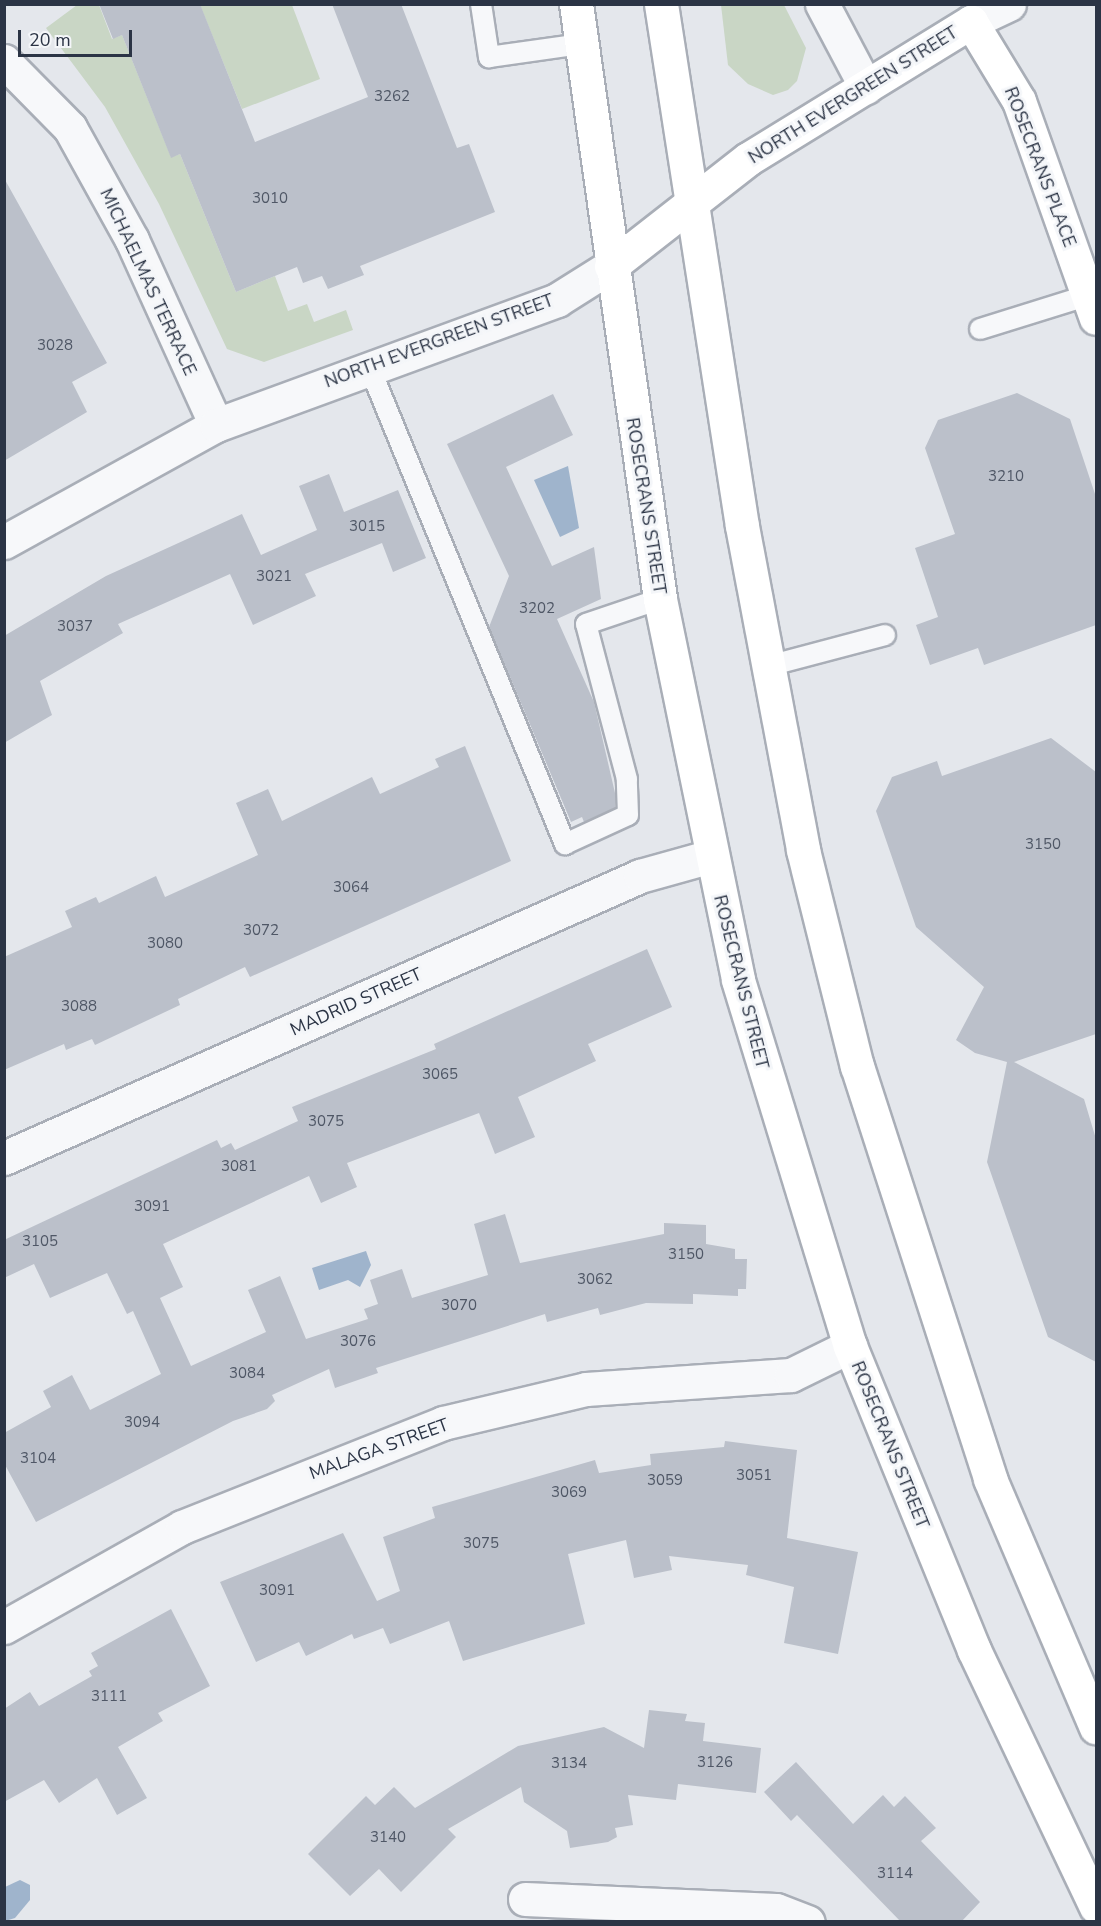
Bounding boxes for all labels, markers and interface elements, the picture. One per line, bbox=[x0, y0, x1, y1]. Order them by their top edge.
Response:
scale bar bbox=[21, 18, 135, 56]
street label: NORTH EVERGREEN STREET bbox=[744, 22, 962, 168]
text: 20 m bbox=[29, 28, 71, 52]
street label: ROSECRANS PLACE bbox=[1000, 84, 1080, 250]
house number: 3262 bbox=[374, 88, 410, 106]
street label: MICHAELMAS TERRACE bbox=[95, 185, 201, 379]
house number: 3010 bbox=[252, 190, 288, 208]
street label: NORTH EVERGREEN STREET bbox=[321, 289, 557, 393]
house number: 3028 bbox=[37, 337, 73, 355]
street label: ROSECRANS STREET bbox=[621, 416, 671, 596]
house number: 3210 bbox=[988, 468, 1024, 486]
house number: 3015 bbox=[349, 518, 385, 536]
house number: 3021 bbox=[256, 568, 292, 586]
house number: 3202 bbox=[519, 600, 555, 618]
house number: 3037 bbox=[57, 618, 93, 636]
house number: 3150 bbox=[1025, 836, 1061, 854]
house number: 3064 bbox=[333, 879, 369, 897]
street label: ROSECRANS STREET bbox=[709, 893, 773, 1071]
house number: 3072 bbox=[243, 922, 279, 940]
house number: 3080 bbox=[147, 935, 183, 953]
street label: MADRID STREET bbox=[287, 963, 425, 1041]
house number: 3088 bbox=[61, 998, 97, 1016]
house number: 3065 bbox=[422, 1066, 458, 1084]
house number: 3075 bbox=[308, 1113, 344, 1131]
house number: 3081 bbox=[221, 1158, 257, 1176]
house number: 3091 bbox=[134, 1198, 170, 1216]
house number: 3105 bbox=[22, 1233, 58, 1251]
house number: 3150 bbox=[668, 1246, 704, 1264]
house number: 3062 bbox=[577, 1271, 613, 1289]
house number: 3070 bbox=[441, 1297, 477, 1315]
house number: 3076 bbox=[340, 1333, 376, 1351]
street label: ROSECRANS STREET bbox=[847, 1358, 933, 1532]
house number: 3084 bbox=[229, 1365, 265, 1383]
house number: 3094 bbox=[124, 1414, 160, 1432]
street label: MALAGA STREET bbox=[306, 1414, 452, 1484]
house number: 3104 bbox=[20, 1450, 56, 1468]
house number: 3051 bbox=[736, 1467, 772, 1485]
house number: 3059 bbox=[647, 1472, 683, 1490]
house number: 3069 bbox=[551, 1484, 587, 1502]
house number: 3075 bbox=[463, 1535, 499, 1553]
house number: 3091 bbox=[259, 1582, 295, 1600]
house number: 3111 bbox=[91, 1688, 127, 1706]
house number: 3126 bbox=[697, 1754, 733, 1772]
house number: 3134 bbox=[551, 1755, 587, 1773]
house number: 3140 bbox=[370, 1829, 406, 1847]
house number: 3114 bbox=[877, 1865, 913, 1883]

